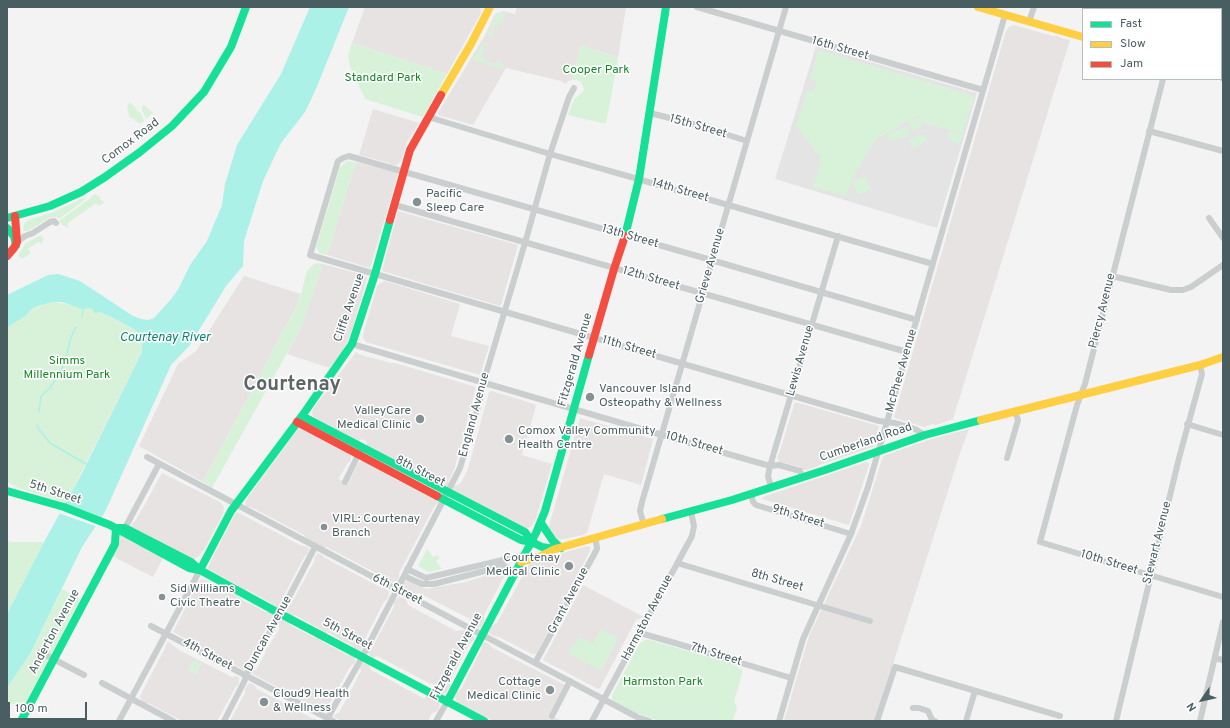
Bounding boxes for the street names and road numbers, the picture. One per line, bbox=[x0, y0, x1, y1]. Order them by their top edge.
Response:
street label: 16th Street bbox=[810, 34, 870, 64]
street label: 15th Street bbox=[668, 112, 728, 142]
street label: Comox Road bbox=[99, 116, 163, 168]
street label: 14th Street bbox=[650, 176, 710, 206]
street label: 13th Street bbox=[600, 222, 660, 252]
street label: Grieve Avenue bbox=[693, 227, 729, 305]
street label: 12th Street bbox=[621, 264, 681, 294]
street label: Cliffe Avenue bbox=[332, 272, 368, 344]
street label: Piercy Avenue bbox=[1087, 272, 1119, 350]
street label: Fitzgerald Avenue bbox=[556, 311, 596, 409]
street label: Lewis Avenue bbox=[784, 324, 818, 398]
street label: McPhee Avenue bbox=[883, 328, 921, 414]
street label: 11th Street bbox=[600, 333, 658, 363]
street label: England Avenue bbox=[457, 371, 493, 459]
street label: Cumberland Road bbox=[818, 420, 914, 466]
street label: 10th Street bbox=[664, 429, 724, 459]
street label: 8th Street bbox=[393, 453, 447, 491]
street label: 5th Street bbox=[27, 478, 83, 508]
street label: Stewart Avenue bbox=[1141, 500, 1175, 586]
street label: 9th Street bbox=[770, 502, 826, 532]
street label: 10th Street bbox=[1079, 547, 1139, 579]
street label: Grant Avenue bbox=[545, 565, 593, 637]
street label: 8th Street bbox=[749, 567, 805, 595]
street label: 6th Street bbox=[370, 571, 424, 609]
street label: Harmston Avenue bbox=[619, 572, 677, 664]
street label: Anderton Avenue bbox=[27, 587, 83, 677]
street label: Duncan Avenue bbox=[242, 594, 296, 674]
street label: Fitzgerald Avenue bbox=[428, 611, 486, 703]
street label: 5th Street bbox=[320, 616, 374, 654]
street label: 4th Street bbox=[180, 636, 234, 674]
street label: 7th Street bbox=[689, 640, 743, 670]

